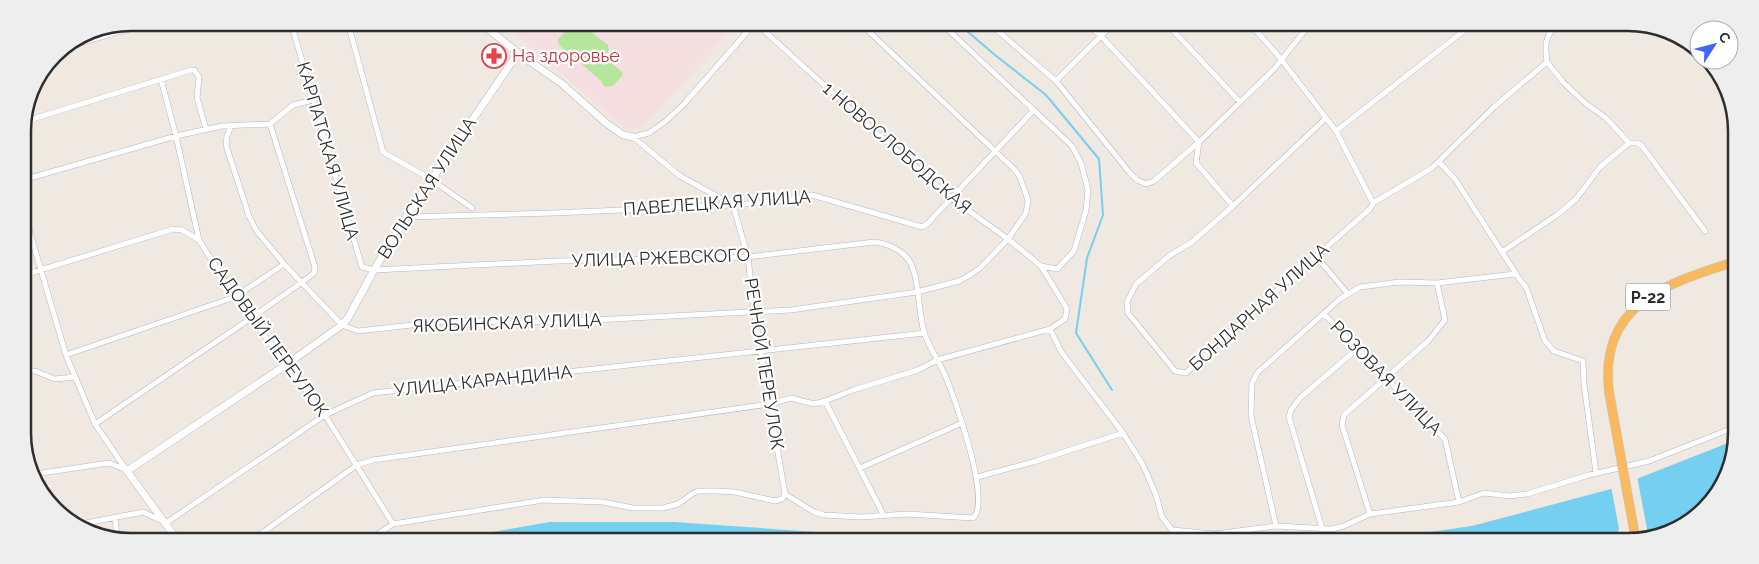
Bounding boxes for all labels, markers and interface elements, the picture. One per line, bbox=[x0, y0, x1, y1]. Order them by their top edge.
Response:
north arrow bbox=[1689, 20, 1739, 70]
text: С bbox=[1715, 29, 1734, 46]
pharmacy icon: На здоровье bbox=[481, 43, 507, 69]
place label: На здоровье bbox=[512, 45, 620, 66]
street label: КАРПАТСКАЯ УЛИЦА bbox=[293, 59, 364, 242]
street label: 1 НОВОСЛОБОДСКАЯ bbox=[819, 77, 976, 218]
street label: ВОЛЬСКАЯ УЛИЦА bbox=[373, 113, 480, 263]
street label: ПАВЕЛЕЦКАЯ УЛИЦА bbox=[622, 185, 812, 220]
street label: БОНДАРНАЯ УЛИЦА bbox=[1185, 239, 1333, 375]
street label: УЛИЦА РЖЕВСКОГО bbox=[572, 244, 750, 271]
street label: САДОВЫЙ ПЕРЕУЛОК bbox=[203, 253, 333, 421]
street label: РЕЧНОЙ ПЕРЕУЛОК bbox=[741, 276, 788, 451]
road number: Р-22 bbox=[1626, 284, 1670, 310]
street label: ЯКОБИНСКАЯ УЛИЦА bbox=[412, 309, 602, 336]
street label: РОЗОВАЯ УЛИЦА bbox=[1326, 316, 1446, 439]
street label: УЛИЦА КАРАНДИНА bbox=[393, 361, 573, 400]

